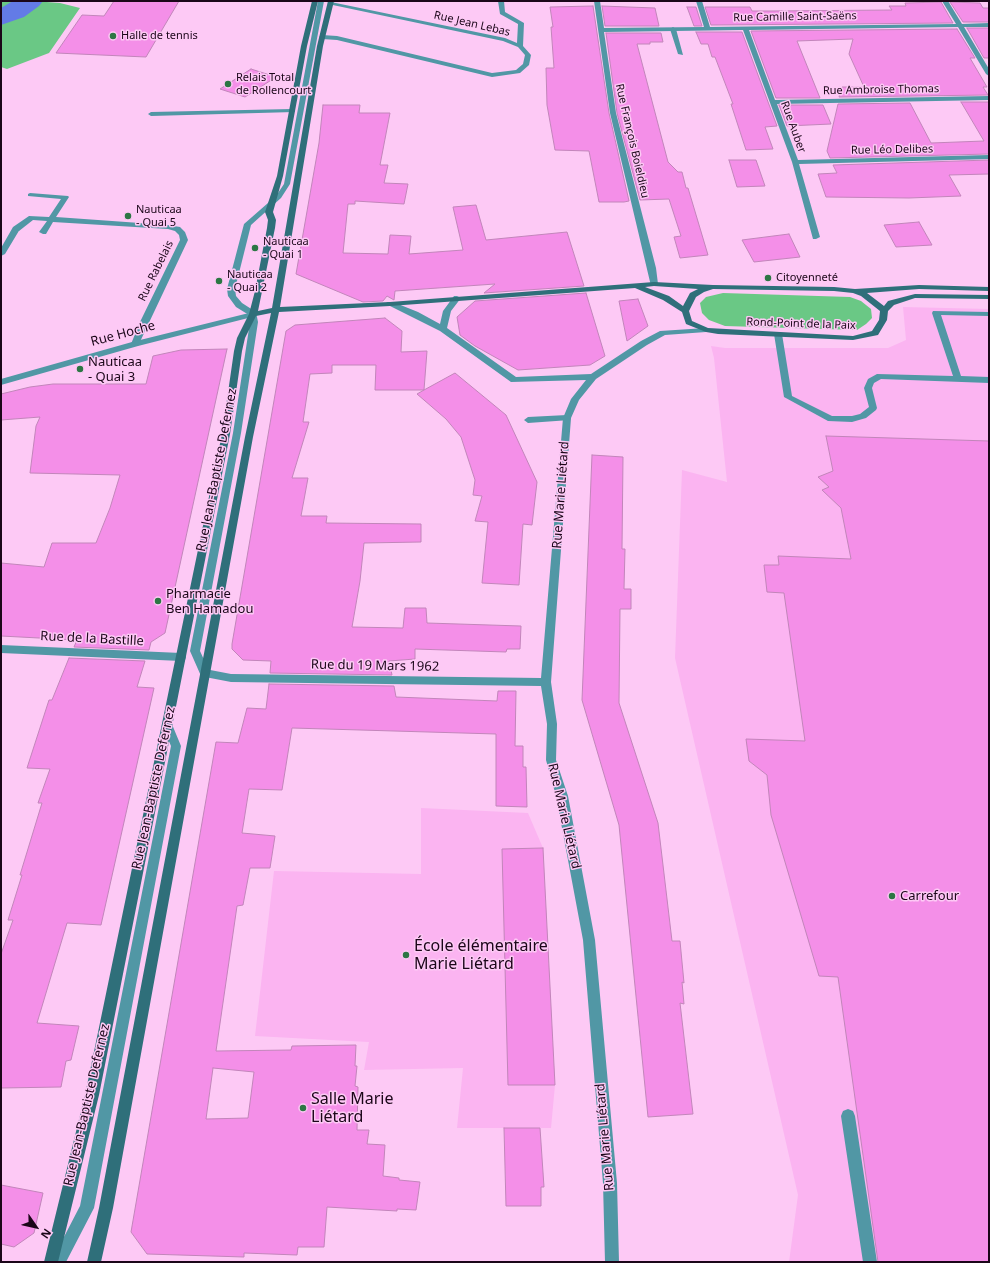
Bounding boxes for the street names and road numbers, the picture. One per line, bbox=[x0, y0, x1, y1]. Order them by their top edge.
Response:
street label: Rue Jean Lebas bbox=[433, 9, 511, 39]
street label: Rue Camille Saint-Saëns bbox=[733, 9, 857, 25]
street label: Rue Ambroise Thomas bbox=[823, 82, 939, 98]
street label: Rue François Boieldieu bbox=[612, 83, 652, 199]
street label: Rue Auber bbox=[778, 99, 808, 155]
street label: Rue Léo Delibes bbox=[851, 143, 933, 157]
street label: Rue Rabelais bbox=[136, 239, 176, 303]
street label: Rond-Point de la Paix bbox=[746, 315, 856, 333]
street label: Rue Hoche bbox=[89, 318, 157, 350]
street label: Rue Jean-Baptiste Defernez bbox=[194, 387, 240, 553]
street label: Rue Marie Liétard bbox=[549, 441, 573, 549]
street label: Rue de la Bastille bbox=[40, 628, 144, 650]
street label: Rue du 19 Mars 1962 bbox=[311, 657, 439, 675]
street label: Rue Jean-Baptiste Defernez bbox=[129, 705, 179, 871]
street label: Rue Marie Liétard bbox=[544, 762, 584, 870]
street label: Rue Jean-Baptiste Defernez bbox=[61, 1022, 113, 1188]
street label: Rue Marie Liétard bbox=[593, 1083, 617, 1191]

